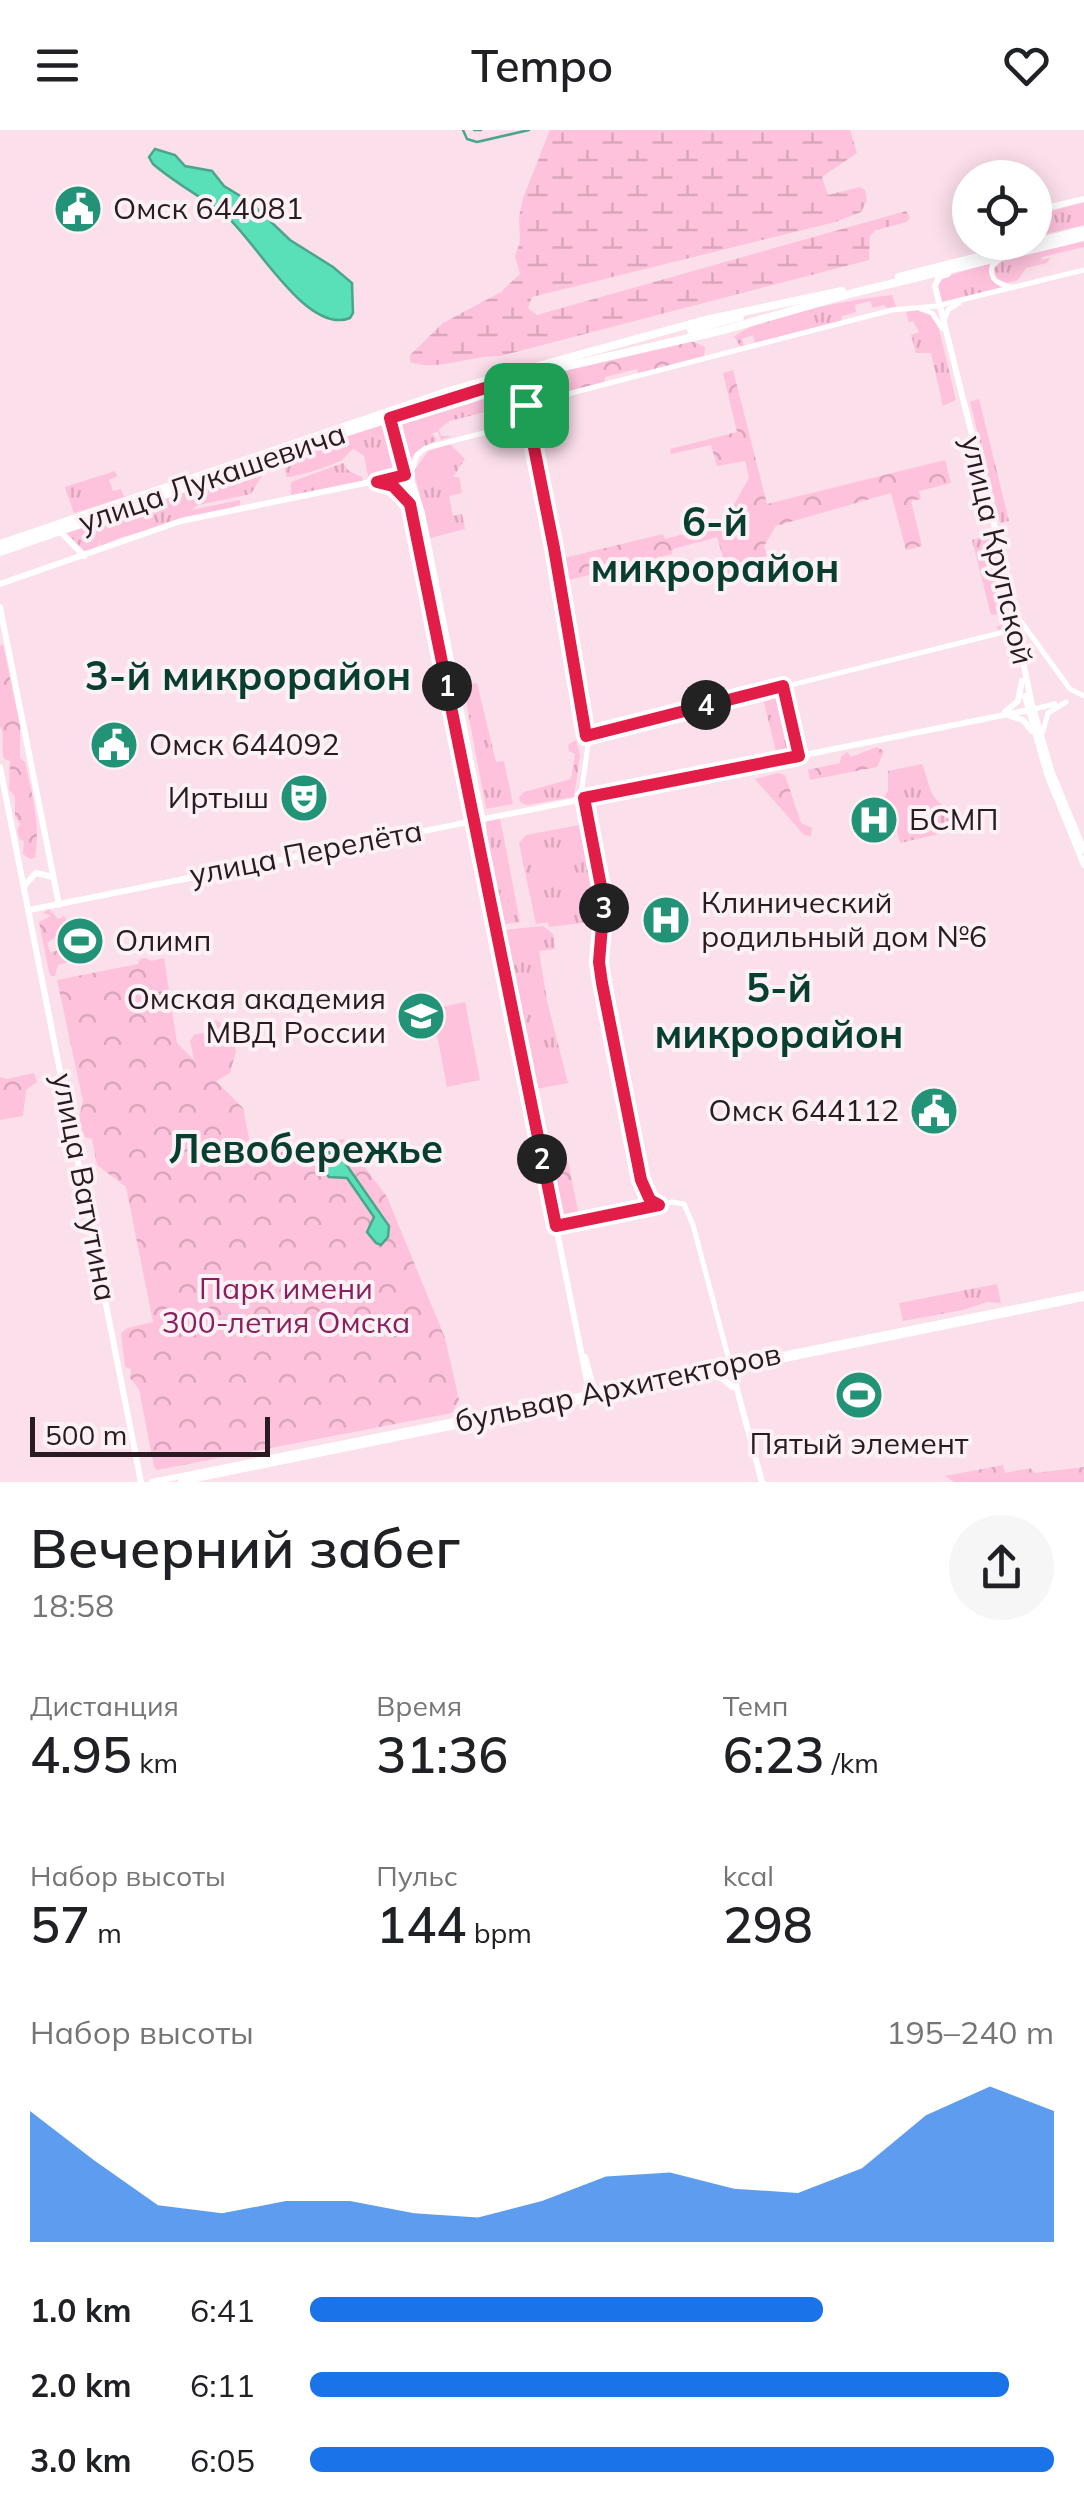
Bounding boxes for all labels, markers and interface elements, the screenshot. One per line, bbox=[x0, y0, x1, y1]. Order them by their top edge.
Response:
text: Tempo bbox=[471, 37, 613, 93]
icon: menu bbox=[30, 38, 85, 93]
icon: heart bbox=[999, 38, 1054, 93]
map controls bbox=[952, 160, 1052, 260]
button: locate bbox=[952, 160, 1052, 260]
public building icon: Омск 644081 bbox=[52, 183, 104, 235]
place label: Омск 644081 bbox=[113, 189, 303, 227]
pin bbox=[484, 363, 569, 448]
icon: arrive bbox=[499, 378, 554, 433]
street label: улица Лукашевича bbox=[73, 414, 350, 541]
street label: улица Крупской bbox=[953, 432, 1043, 668]
district label: 6-й микрорайон bbox=[590, 496, 840, 592]
district label: 3-й микрорайон bbox=[85, 650, 411, 700]
pin: 1 bbox=[422, 661, 472, 711]
text: 1 bbox=[439, 668, 455, 703]
pin: 4 bbox=[681, 680, 731, 730]
text: 4 bbox=[698, 687, 714, 722]
public building icon: Омск 644092 bbox=[88, 719, 140, 771]
place label: Омск 644092 bbox=[149, 725, 339, 763]
theatre icon: Иртыш bbox=[278, 772, 330, 824]
place label: Иртыш bbox=[168, 778, 269, 816]
hospital icon: БСМП bbox=[848, 794, 900, 846]
place label: БСМП bbox=[909, 800, 999, 838]
street label: улица Перелёта bbox=[186, 811, 425, 893]
pin: 3 bbox=[579, 883, 629, 933]
place label: Клинический родильный дом №6 bbox=[701, 883, 987, 955]
text: 3 bbox=[596, 890, 612, 925]
hospital icon: Клинический родильный дом №6 bbox=[640, 894, 692, 946]
sports icon: Олимп bbox=[54, 915, 106, 967]
place label: Олимп bbox=[115, 921, 211, 959]
district label: 5-й микрорайон bbox=[654, 962, 904, 1058]
place label: Омская академия МВД России bbox=[127, 979, 386, 1051]
school or university icon: Омская академия МВД России bbox=[395, 990, 447, 1042]
street label: улица Ватутина bbox=[44, 1069, 126, 1304]
public building icon: Омск 644112 bbox=[908, 1085, 960, 1137]
place label: Омск 644112 bbox=[709, 1091, 899, 1129]
district label: Левобережье bbox=[169, 1123, 443, 1173]
pin: 2 bbox=[517, 1134, 567, 1184]
text: 2 bbox=[534, 1141, 550, 1176]
park label: Парк имени 300-летия Омска bbox=[162, 1269, 410, 1341]
street label: бульвар Архитекторов bbox=[452, 1334, 784, 1440]
sports icon: Пятый элемент bbox=[833, 1369, 885, 1421]
scale bar bbox=[30, 1412, 270, 1456]
text: 500 m bbox=[45, 1417, 127, 1452]
place label: Пятый элемент bbox=[750, 1424, 969, 1462]
text: Вечерний забег bbox=[30, 1513, 460, 1582]
button: share bbox=[949, 1515, 1054, 1620]
text: 18:58 bbox=[30, 1585, 114, 1625]
text: Дистанция bbox=[30, 1688, 179, 1723]
text: Время bbox=[376, 1688, 462, 1723]
text: Темп bbox=[723, 1688, 788, 1723]
text: 4.95 bbox=[30, 1723, 132, 1786]
text: 31:36 bbox=[376, 1723, 508, 1786]
text: 6:23 bbox=[723, 1723, 825, 1786]
text: km bbox=[132, 1745, 178, 1780]
text: /km bbox=[825, 1745, 879, 1780]
text: Набор высоты bbox=[30, 1858, 226, 1893]
text: Пульс bbox=[376, 1858, 458, 1893]
text: kcal bbox=[723, 1858, 774, 1893]
text: 57 bbox=[30, 1893, 90, 1956]
text: 144 bbox=[376, 1893, 466, 1956]
text: 298 bbox=[723, 1893, 813, 1956]
text: m bbox=[90, 1915, 122, 1950]
text: bpm bbox=[466, 1915, 532, 1950]
text: Набор высоты bbox=[30, 2012, 254, 2052]
text: 195–240 m bbox=[886, 2012, 1054, 2052]
text: 1.0 km bbox=[30, 2290, 132, 2330]
text: 6:41 bbox=[190, 2290, 255, 2330]
text: 2.0 km bbox=[30, 2365, 132, 2405]
text: 6:11 bbox=[190, 2365, 255, 2405]
text: 3.0 km bbox=[30, 2440, 132, 2480]
text: 6:05 bbox=[190, 2440, 255, 2480]

